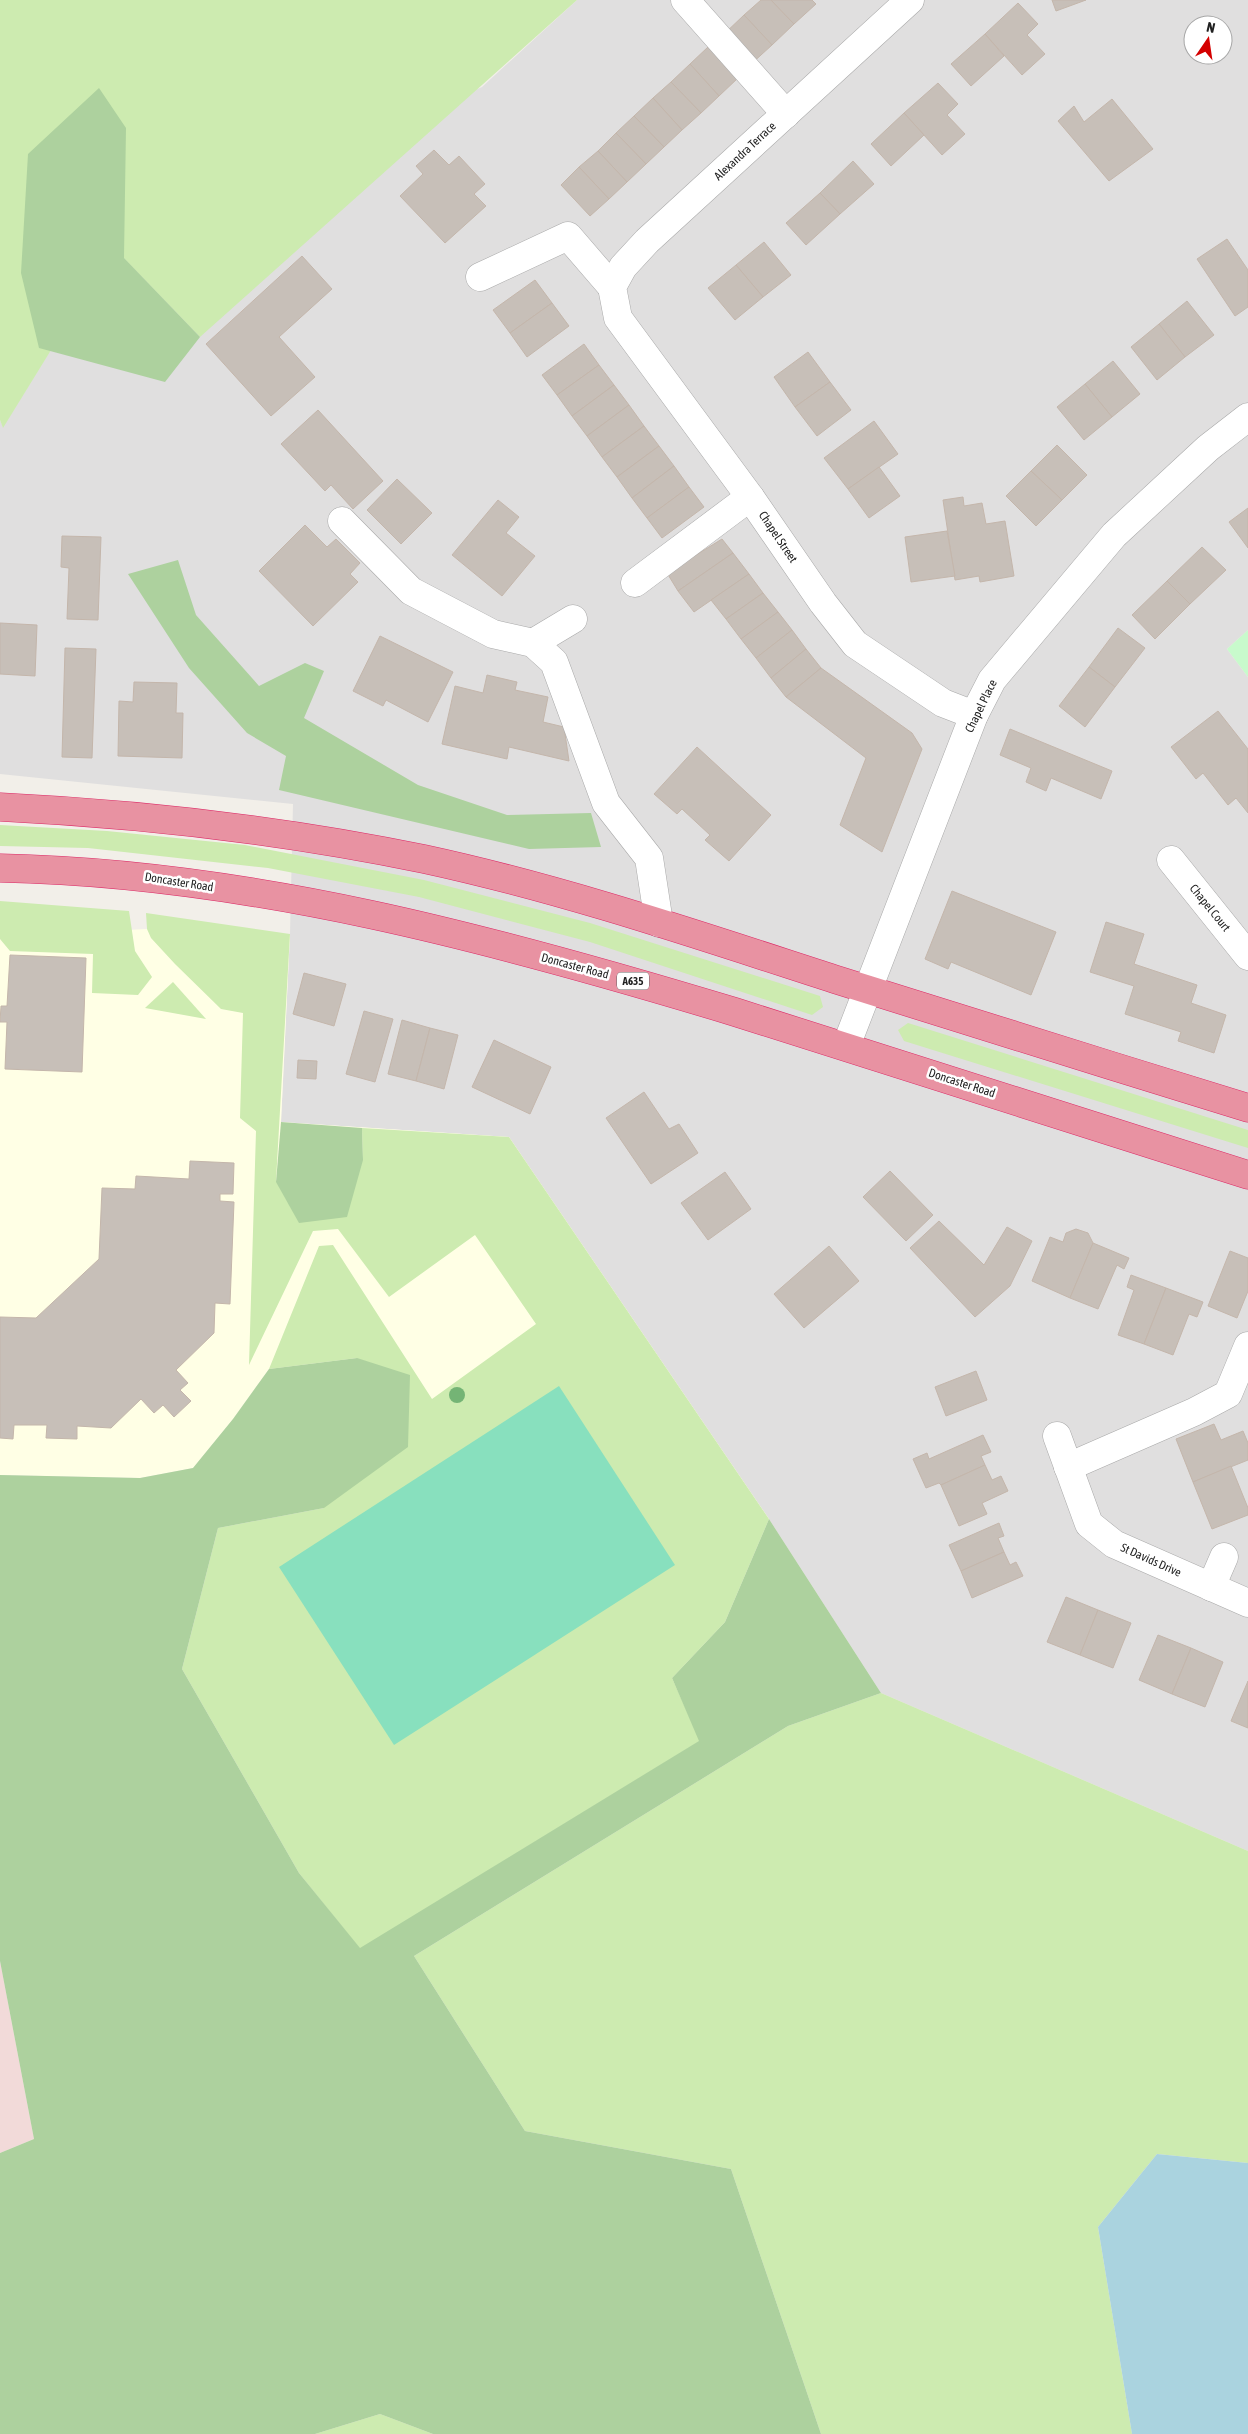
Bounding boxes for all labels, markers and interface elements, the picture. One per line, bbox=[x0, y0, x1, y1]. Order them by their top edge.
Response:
north arrow bbox=[1183, 15, 1233, 65]
text: N bbox=[1205, 19, 1217, 36]
street label: Alexandra Terrace bbox=[711, 119, 779, 183]
street label: Chapel Street bbox=[756, 509, 801, 566]
street label: Chapel Place bbox=[962, 677, 1000, 735]
street label: Doncaster Road bbox=[144, 870, 214, 894]
street label: Chapel Court bbox=[1187, 882, 1234, 935]
street label: Doncaster Road bbox=[540, 950, 610, 982]
road number: A635 bbox=[617, 972, 649, 989]
street label: Doncaster Road bbox=[927, 1066, 997, 1100]
street label: St Davids Drive bbox=[1118, 1540, 1184, 1580]

